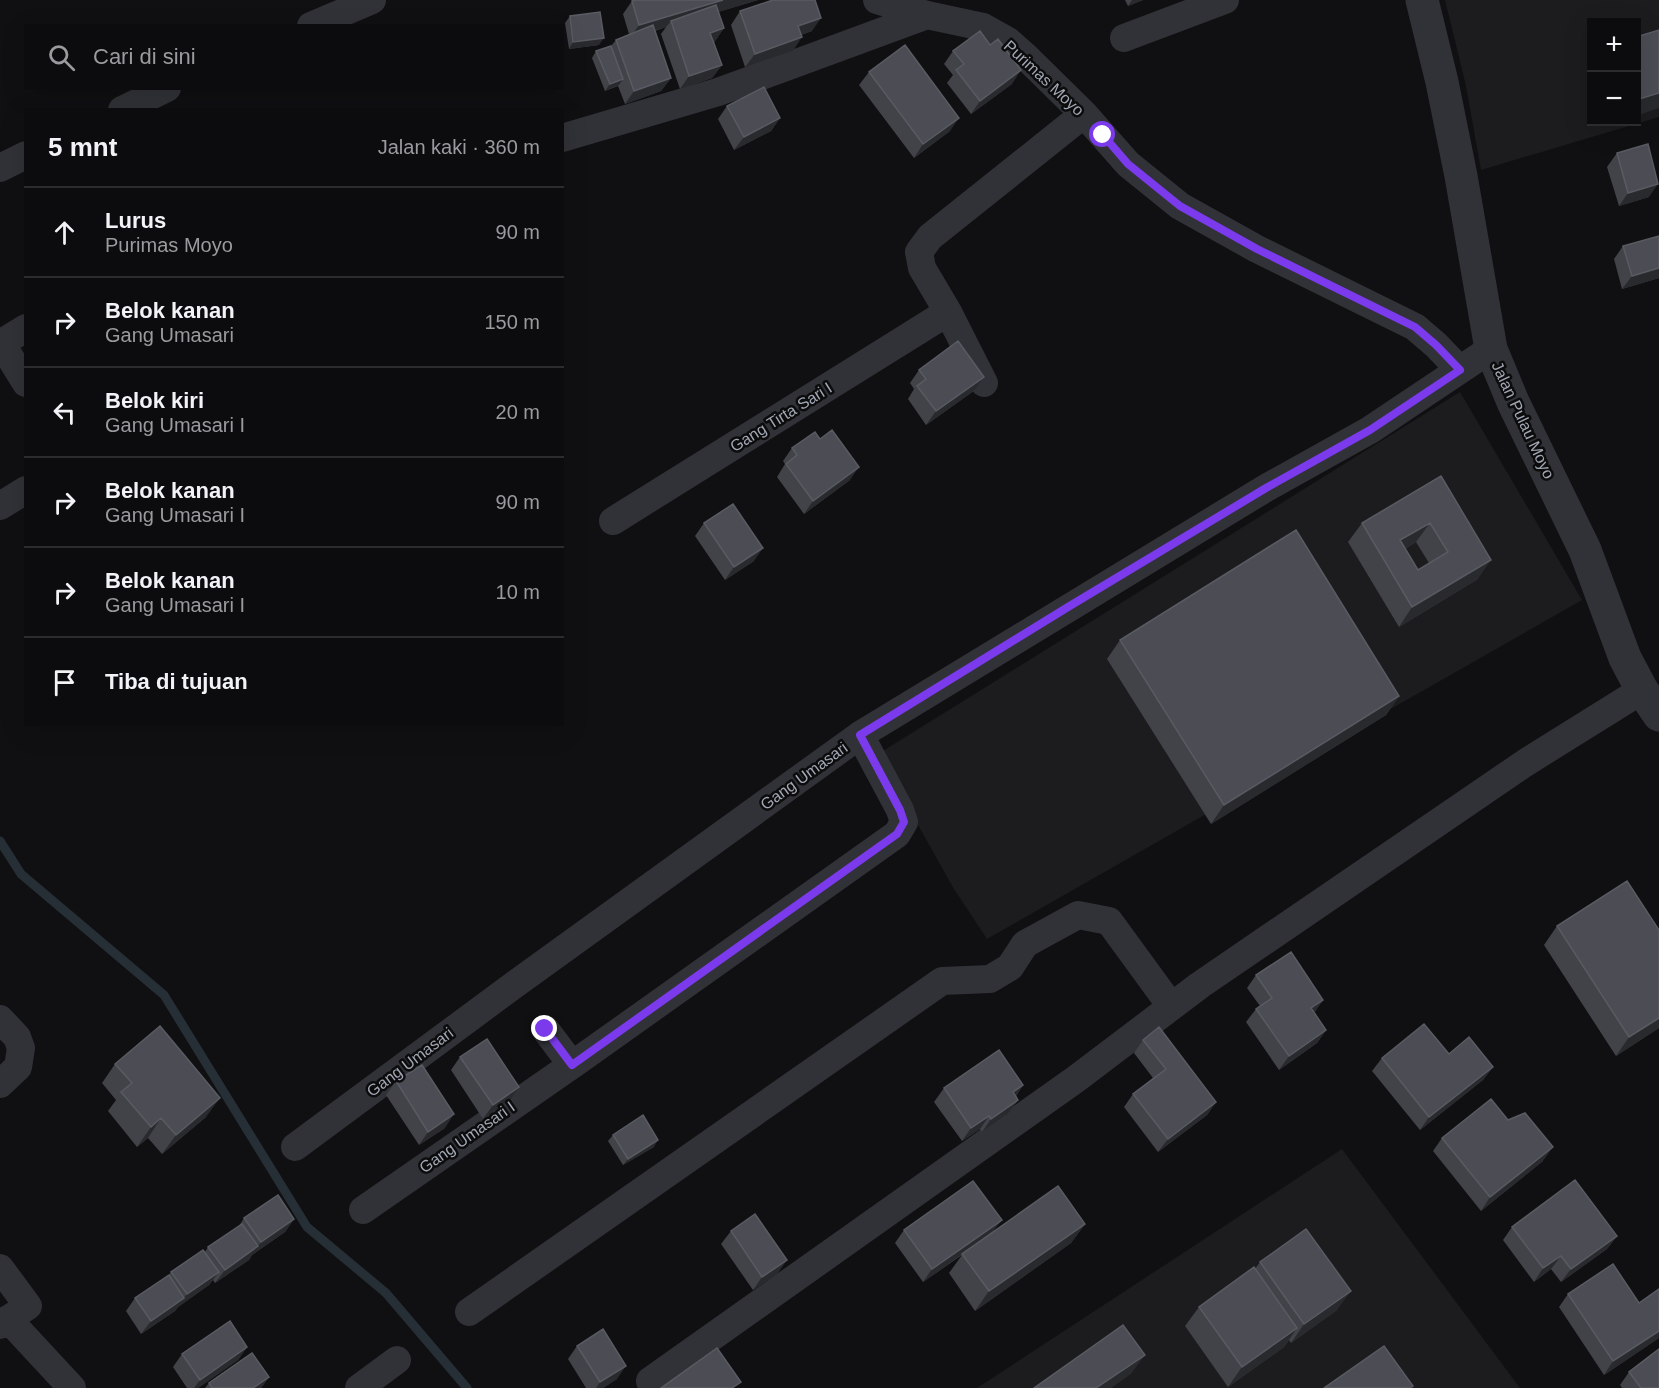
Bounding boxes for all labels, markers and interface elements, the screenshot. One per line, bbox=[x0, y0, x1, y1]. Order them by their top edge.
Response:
map controls bbox=[1587, 18, 1641, 126]
button: + bbox=[1587, 18, 1641, 72]
search box bbox=[24, 24, 564, 90]
street label: Purimas Moyo bbox=[1001, 37, 1087, 119]
icon: search bbox=[45, 41, 78, 74]
text: Cari di sini bbox=[93, 44, 196, 69]
button: − bbox=[1587, 72, 1641, 126]
route start bbox=[1089, 121, 1115, 147]
text: 5 mnt bbox=[48, 132, 117, 162]
text: Jalan kaki · 360 m bbox=[378, 136, 540, 158]
text: Lurus bbox=[105, 208, 166, 233]
icon: ahead bbox=[48, 216, 81, 249]
text: 90 m bbox=[496, 221, 540, 243]
text: Purimas Moyo bbox=[105, 234, 233, 256]
text: Belok kanan bbox=[105, 298, 235, 323]
icon: right bbox=[48, 306, 81, 339]
text: 150 m bbox=[484, 311, 540, 333]
text: Gang Umasari bbox=[105, 324, 234, 346]
street label: Jalan Pulau Moyo bbox=[1488, 359, 1558, 481]
street label: Gang Tirta Sari I bbox=[727, 379, 835, 455]
text: Belok kiri bbox=[105, 388, 204, 413]
icon: left bbox=[48, 396, 81, 429]
text: 20 m bbox=[496, 401, 540, 423]
text: Gang Umasari I bbox=[105, 414, 245, 436]
text: Belok kanan bbox=[105, 478, 235, 503]
icon: right bbox=[48, 486, 81, 519]
text: 90 m bbox=[496, 491, 540, 513]
text: Gang Umasari I bbox=[105, 504, 245, 526]
text: Belok kanan bbox=[105, 568, 235, 593]
icon: right bbox=[48, 576, 81, 609]
text: 10 m bbox=[496, 581, 540, 603]
text: Gang Umasari I bbox=[105, 594, 245, 616]
icon: arrive bbox=[48, 666, 81, 699]
text: Tiba di tujuan bbox=[105, 669, 248, 694]
street label: Gang Umasari bbox=[757, 739, 851, 813]
route end bbox=[531, 1015, 557, 1041]
street label: Gang Umasari bbox=[364, 1024, 456, 1100]
street label: Gang Umasari I bbox=[416, 1098, 518, 1176]

